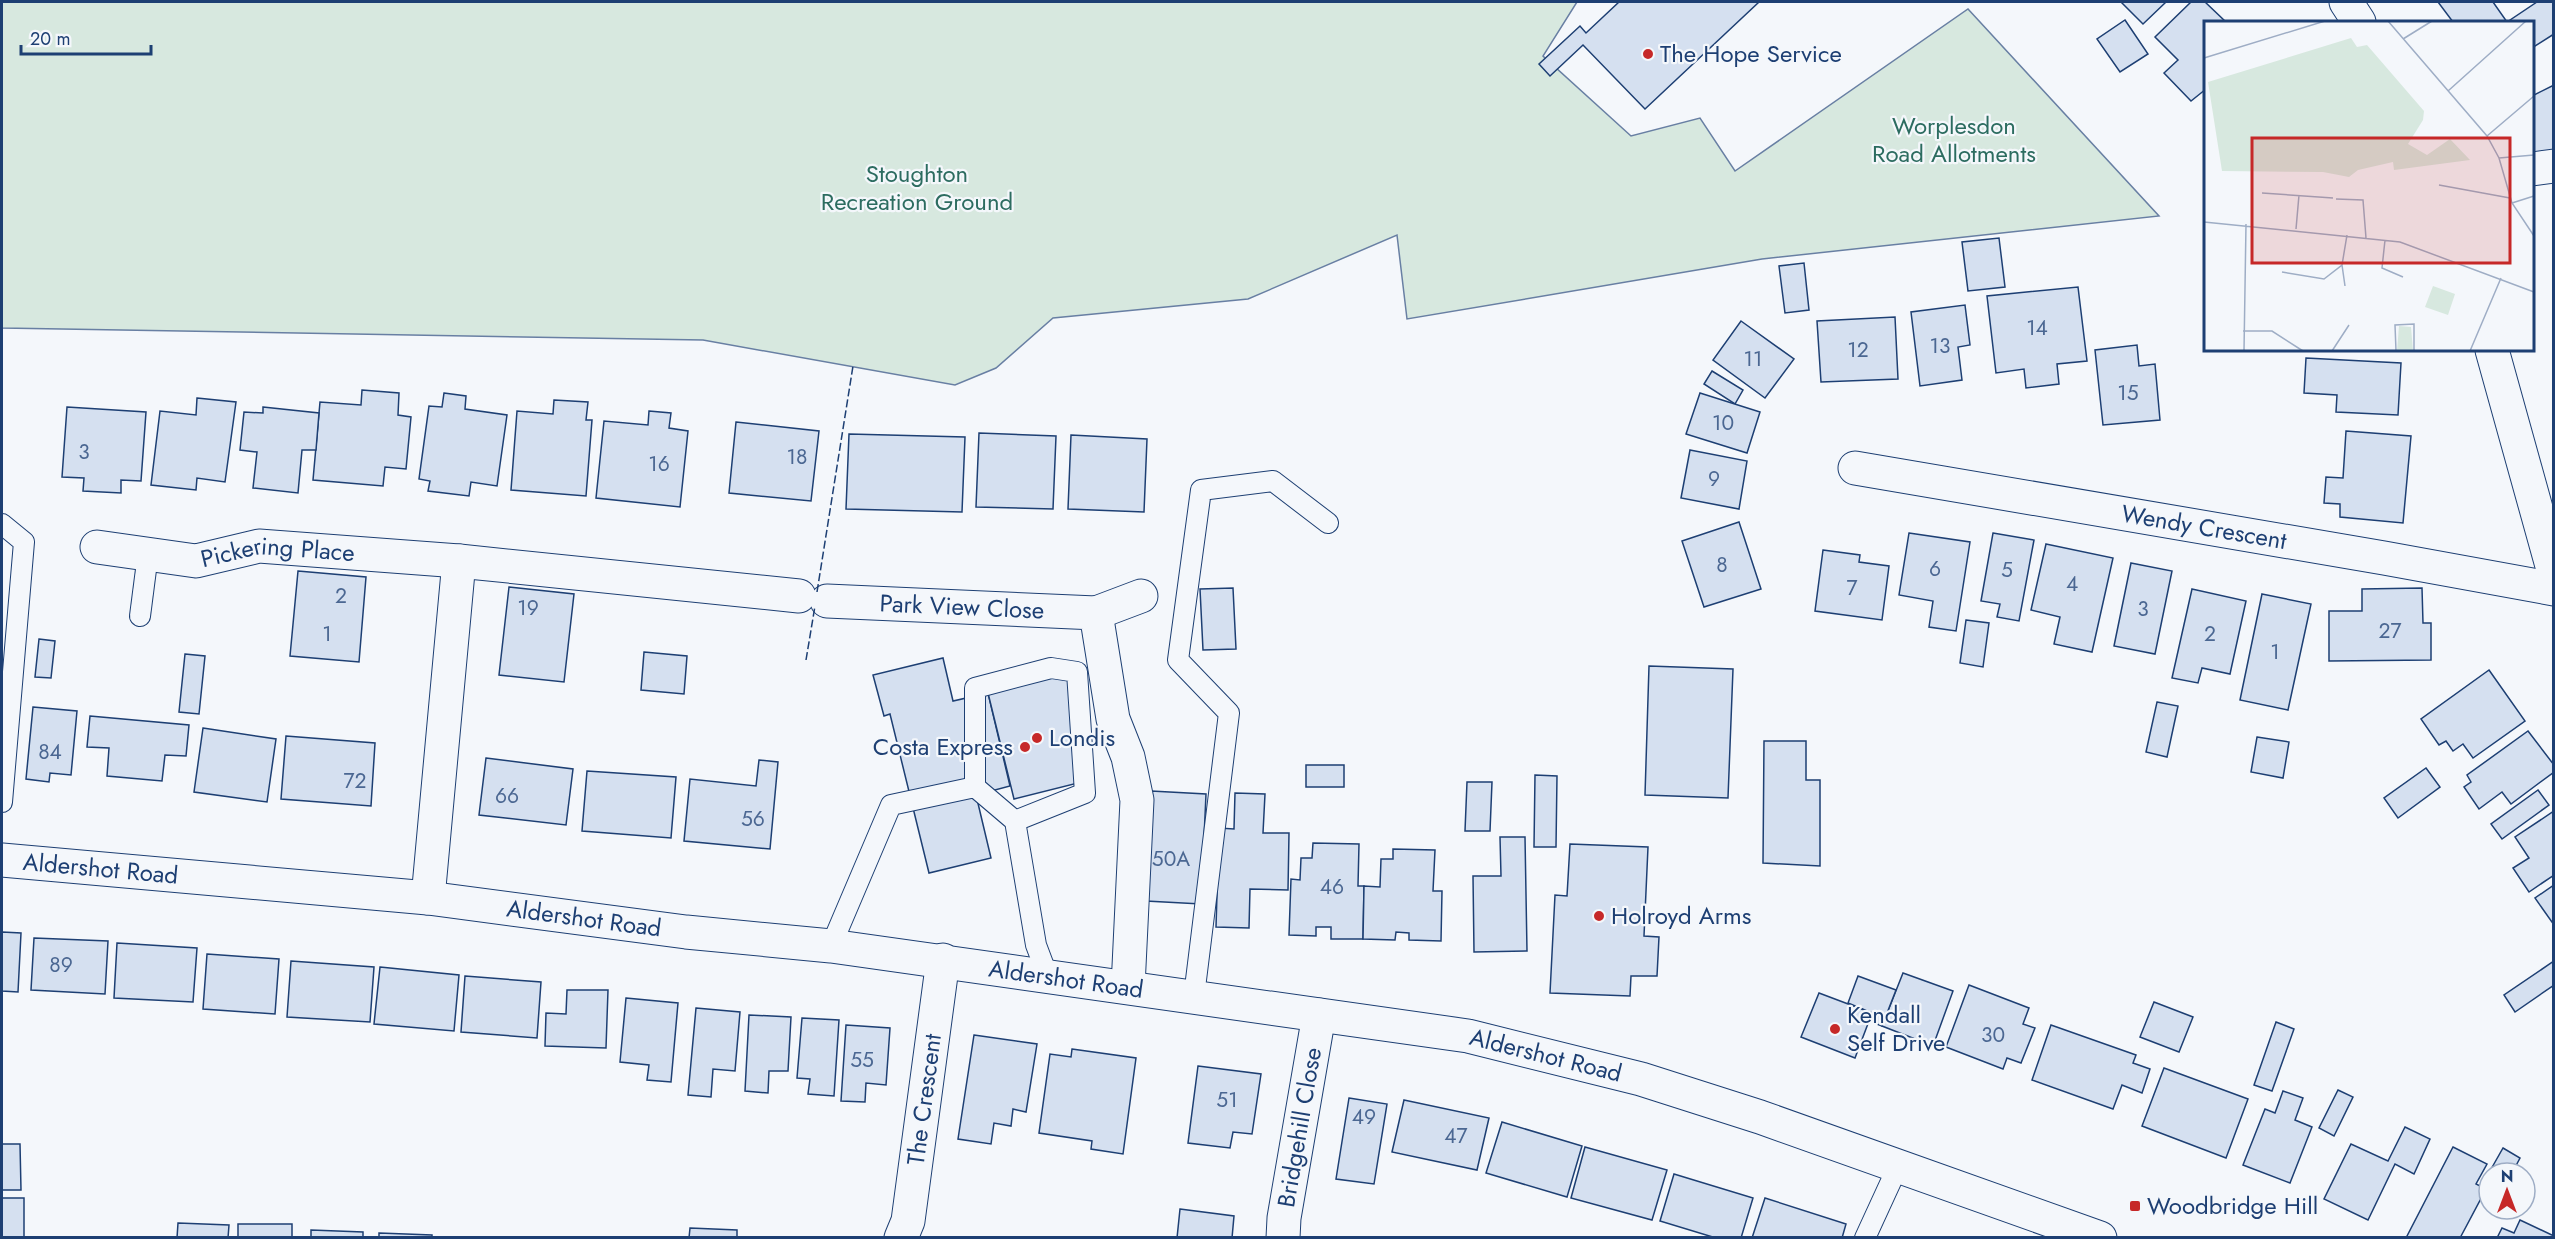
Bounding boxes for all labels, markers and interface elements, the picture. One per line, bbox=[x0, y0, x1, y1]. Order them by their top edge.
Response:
scale bar bbox=[21, 18, 152, 56]
inset map bbox=[2204, 21, 2534, 351]
text: 20 m bbox=[30, 26, 70, 52]
place label: The Hope Service bbox=[1660, 36, 1842, 71]
marker: The Hope Service bbox=[1641, 47, 1655, 61]
park label: Worplesdon Road Allotments bbox=[1872, 108, 2036, 171]
park label: Stoughton Recreation Ground bbox=[821, 156, 1013, 219]
house number: 14 bbox=[2026, 313, 2048, 343]
house number: 13 bbox=[1930, 331, 1950, 361]
house number: 12 bbox=[1847, 335, 1869, 365]
house number: 11 bbox=[1744, 344, 1762, 374]
house number: 15 bbox=[2117, 378, 2139, 408]
house number: 10 bbox=[1712, 408, 1734, 438]
house number: 3 bbox=[78, 437, 90, 467]
house number: 18 bbox=[787, 442, 807, 472]
house number: 16 bbox=[648, 449, 670, 479]
house number: 9 bbox=[1708, 464, 1720, 494]
street label: Wendy Crescent bbox=[2119, 496, 2290, 558]
street label: Pickering Place bbox=[197, 528, 356, 576]
house number: 8 bbox=[1716, 550, 1728, 580]
house number: 6 bbox=[1929, 554, 1941, 584]
house number: 5 bbox=[2001, 555, 2013, 585]
house number: 4 bbox=[2066, 569, 2078, 599]
house number: 7 bbox=[1846, 573, 1858, 603]
house number: 2 bbox=[335, 581, 347, 611]
street label: Park View Close bbox=[879, 585, 1045, 628]
house number: 19 bbox=[517, 593, 539, 623]
house number: 3 bbox=[2137, 594, 2149, 624]
house number: 27 bbox=[2379, 616, 2401, 646]
house number: 1 bbox=[322, 619, 332, 649]
house number: 2 bbox=[2204, 619, 2216, 649]
house number: 1 bbox=[2270, 637, 2280, 667]
place label: Londis bbox=[1049, 720, 1115, 755]
place label: Costa Express bbox=[873, 729, 1013, 764]
marker: Londis bbox=[1030, 731, 1044, 745]
house number: 84 bbox=[38, 737, 62, 767]
marker: Costa Express bbox=[1018, 740, 1032, 754]
house number: 72 bbox=[344, 766, 366, 796]
house number: 66 bbox=[495, 781, 519, 811]
house number: 56 bbox=[741, 804, 765, 834]
street label: Aldershot Road bbox=[21, 844, 180, 893]
house number: 50A bbox=[1152, 844, 1190, 874]
house number: 46 bbox=[1320, 872, 1344, 902]
street label: Aldershot Road bbox=[504, 891, 664, 946]
place label: Holroyd Arms bbox=[1611, 898, 1751, 933]
marker: Holroyd Arms bbox=[1592, 909, 1606, 923]
house number: 89 bbox=[49, 950, 73, 980]
street label: Aldershot Road bbox=[987, 950, 1146, 1007]
place label: Kendall Self Drive bbox=[1847, 997, 1945, 1060]
street label: Aldershot Road bbox=[1466, 1019, 1626, 1091]
house number: 30 bbox=[1981, 1020, 2005, 1050]
marker: Kendall Self Drive bbox=[1828, 1022, 1842, 1036]
street label: The Crescent bbox=[898, 1031, 950, 1167]
house number: 55 bbox=[850, 1045, 874, 1075]
street label: Bridgehill Close bbox=[1268, 1045, 1330, 1210]
house number: 51 bbox=[1216, 1085, 1238, 1115]
house number: 49 bbox=[1352, 1102, 1376, 1132]
house number: 47 bbox=[1444, 1121, 1468, 1151]
north arrow bbox=[2477, 1161, 2537, 1221]
text: N bbox=[2501, 1165, 2513, 1188]
place label: Woodbridge Hill bbox=[2147, 1188, 2318, 1223]
marker: Woodbridge Hill bbox=[2128, 1199, 2142, 1213]

